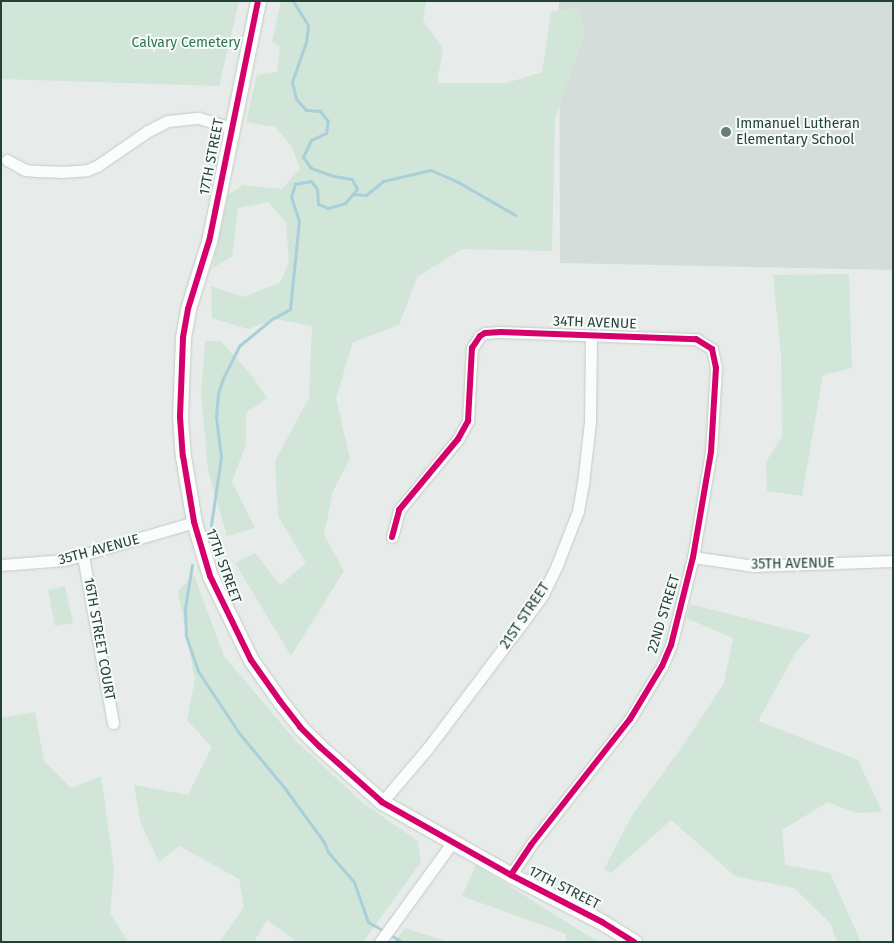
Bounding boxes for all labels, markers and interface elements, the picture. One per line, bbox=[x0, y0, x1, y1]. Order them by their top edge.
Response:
park label: Calvary Cemetery bbox=[131, 35, 241, 51]
place label: Immanuel Lutheran Elementary School bbox=[736, 116, 860, 148]
street label: 17TH STREET bbox=[196, 117, 228, 197]
marker: Immanuel Lutheran Elementary School bbox=[720, 126, 732, 138]
street label: 34TH AVENUE bbox=[553, 313, 637, 333]
street label: 17TH STREET bbox=[202, 526, 244, 606]
street label: 35TH AVENUE bbox=[57, 531, 141, 569]
street label: 35TH AVENUE bbox=[751, 555, 835, 573]
street label: 22ND STREET bbox=[644, 573, 684, 655]
street label: 16TH STREET COURT bbox=[80, 576, 118, 702]
street label: 21ST STREET bbox=[497, 580, 553, 652]
street label: 17TH STREET bbox=[525, 863, 603, 913]

